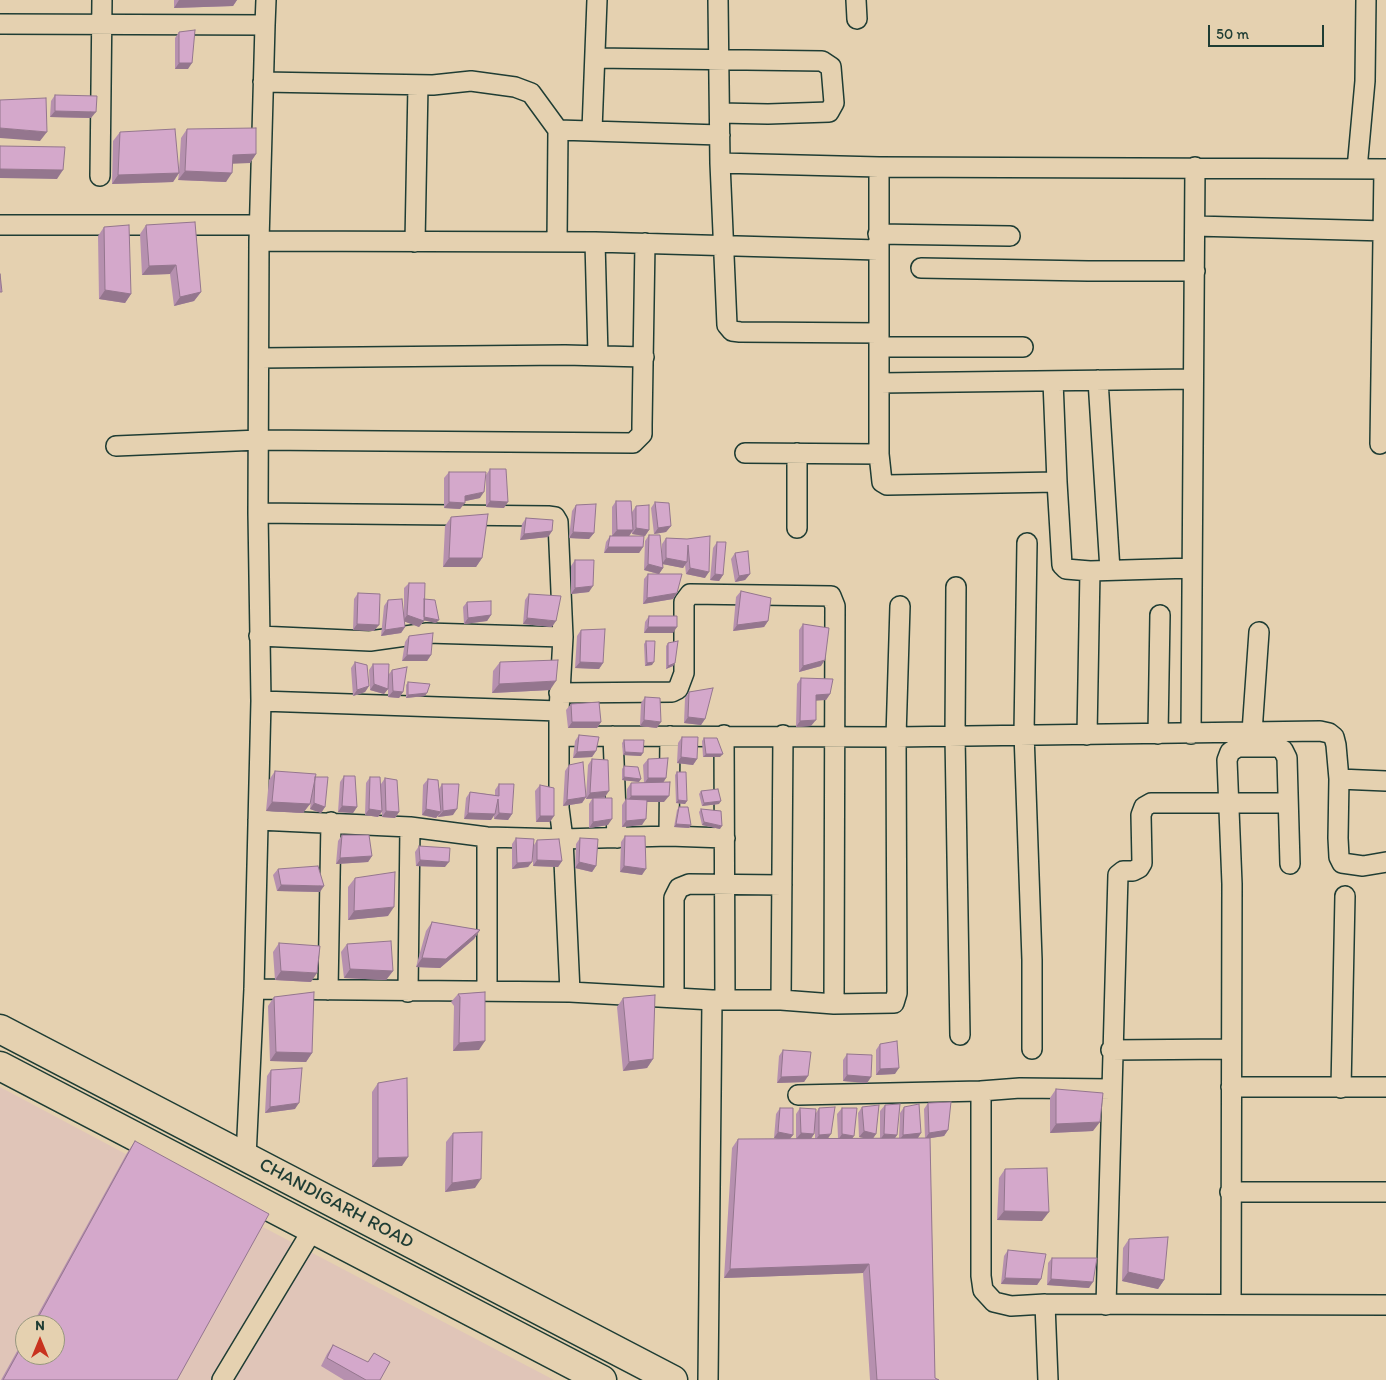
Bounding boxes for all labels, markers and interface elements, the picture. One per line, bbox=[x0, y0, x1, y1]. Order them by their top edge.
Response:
scale bar bbox=[1211, 15, 1327, 47]
text: 50 m bbox=[1216, 25, 1249, 43]
street label: CHANDIGARH ROAD bbox=[255, 1154, 417, 1254]
north arrow bbox=[15, 1315, 65, 1365]
text: N bbox=[35, 1317, 45, 1334]

